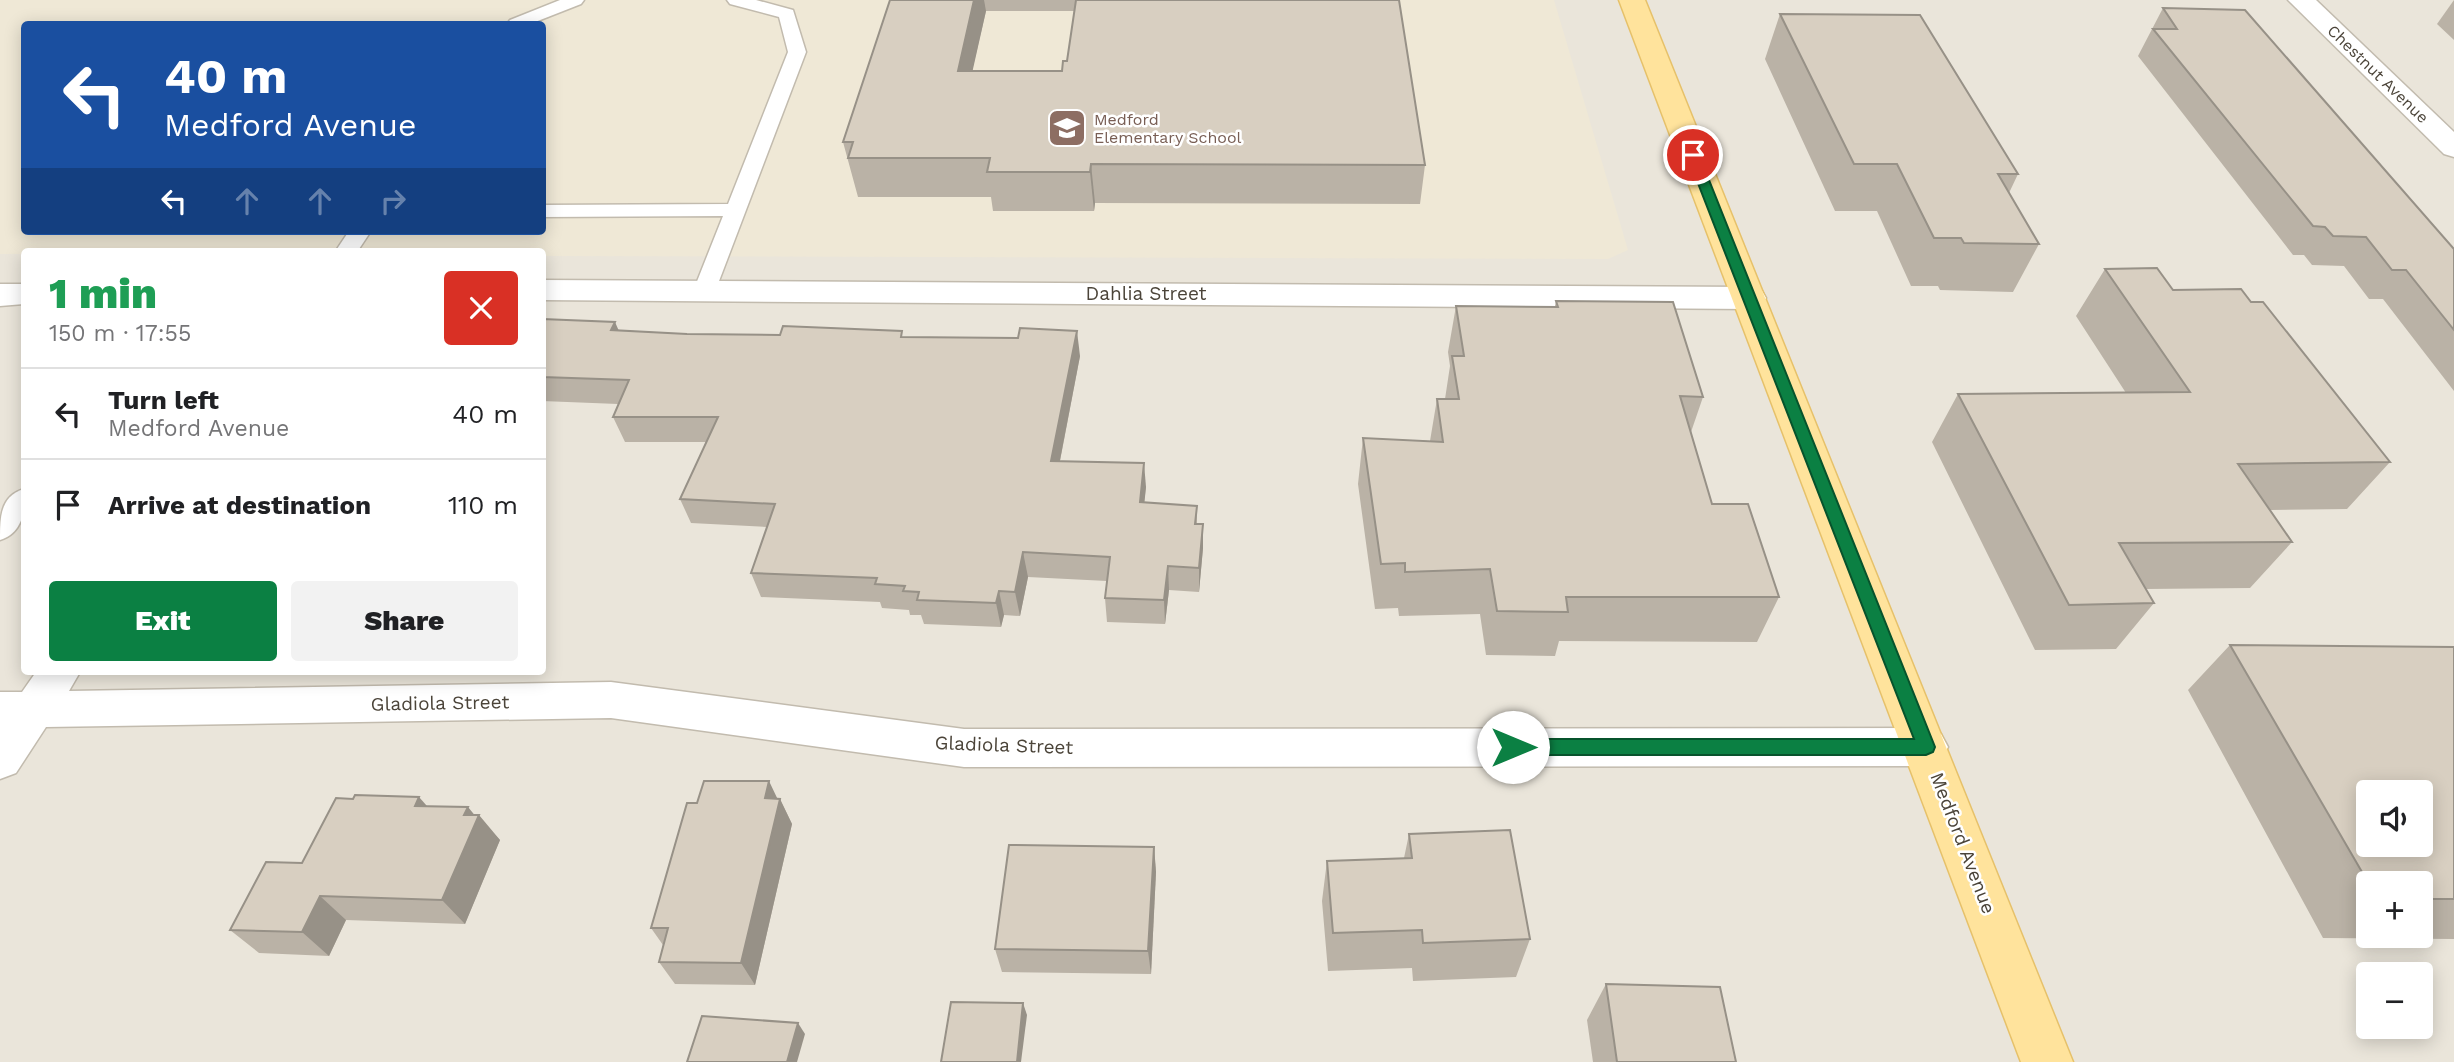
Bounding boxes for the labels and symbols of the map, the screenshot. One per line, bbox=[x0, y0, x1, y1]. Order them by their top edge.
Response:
street label: Chestnut Avenue bbox=[2324, 21, 2432, 127]
school or university icon: Medford Elementary School bbox=[1046, 107, 1088, 149]
place label: Medford Elementary School bbox=[1094, 110, 1242, 147]
pin bbox=[1663, 125, 1723, 185]
street label: Dahlia Street bbox=[1085, 282, 1207, 305]
street label: Gladiola Street bbox=[371, 690, 509, 716]
position arrow bbox=[1476, 710, 1550, 784]
street label: Gladiola Street bbox=[934, 731, 1074, 759]
street label: Medford Avenue bbox=[1925, 769, 2001, 917]

